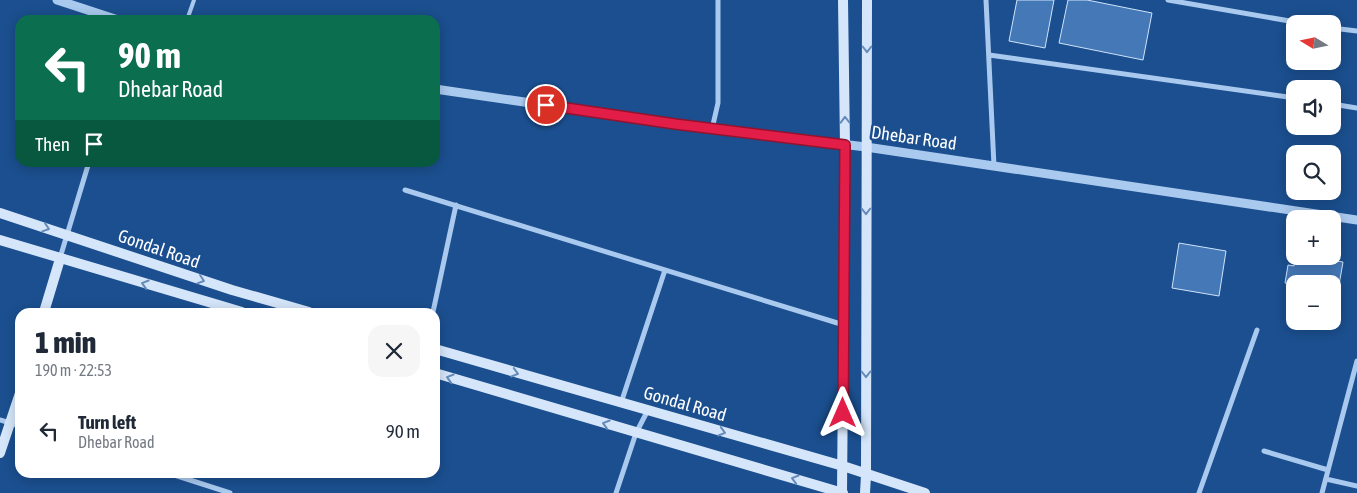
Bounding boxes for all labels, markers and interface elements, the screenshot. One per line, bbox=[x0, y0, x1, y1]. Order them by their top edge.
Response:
north arrow bbox=[1286, 15, 1341, 70]
map controls bbox=[1286, 15, 1341, 330]
icon: left bbox=[35, 35, 100, 100]
text: 90 m bbox=[118, 35, 181, 75]
one-way arrow bbox=[862, 45, 872, 53]
text: Dhebar Road bbox=[118, 76, 223, 102]
button: sound bbox=[1286, 80, 1341, 135]
pin bbox=[525, 84, 567, 126]
icon: arrive bbox=[532, 91, 560, 119]
one-way arrow bbox=[840, 115, 850, 123]
street label: Dhebar Road bbox=[870, 121, 958, 154]
icon: arrive bbox=[80, 130, 108, 158]
text: Then bbox=[35, 133, 70, 155]
button: search bbox=[1286, 145, 1341, 200]
one-way arrow bbox=[861, 208, 871, 215]
button: + bbox=[1286, 210, 1341, 265]
one-way arrow bbox=[42, 223, 50, 233]
street label: Gondal Road bbox=[115, 225, 203, 272]
one-way arrow bbox=[196, 274, 204, 284]
button: − bbox=[1286, 275, 1341, 330]
one-way arrow bbox=[141, 279, 149, 289]
text: 1 min bbox=[35, 325, 96, 359]
button: close bbox=[368, 325, 420, 377]
text: 190 m · 22:53 bbox=[35, 361, 112, 379]
one-way arrow bbox=[511, 367, 519, 377]
one-way arrow bbox=[861, 370, 871, 378]
one-way arrow bbox=[446, 373, 455, 383]
street label: Gondal Road bbox=[641, 382, 729, 425]
position arrow bbox=[816, 386, 868, 438]
text: Turn left bbox=[78, 411, 136, 433]
icon: left bbox=[35, 417, 63, 445]
text: 90 m bbox=[386, 420, 420, 442]
one-way arrow bbox=[602, 420, 610, 430]
one-way arrow bbox=[718, 426, 726, 436]
text: Dhebar Road bbox=[78, 433, 154, 451]
one-way arrow bbox=[792, 475, 800, 485]

